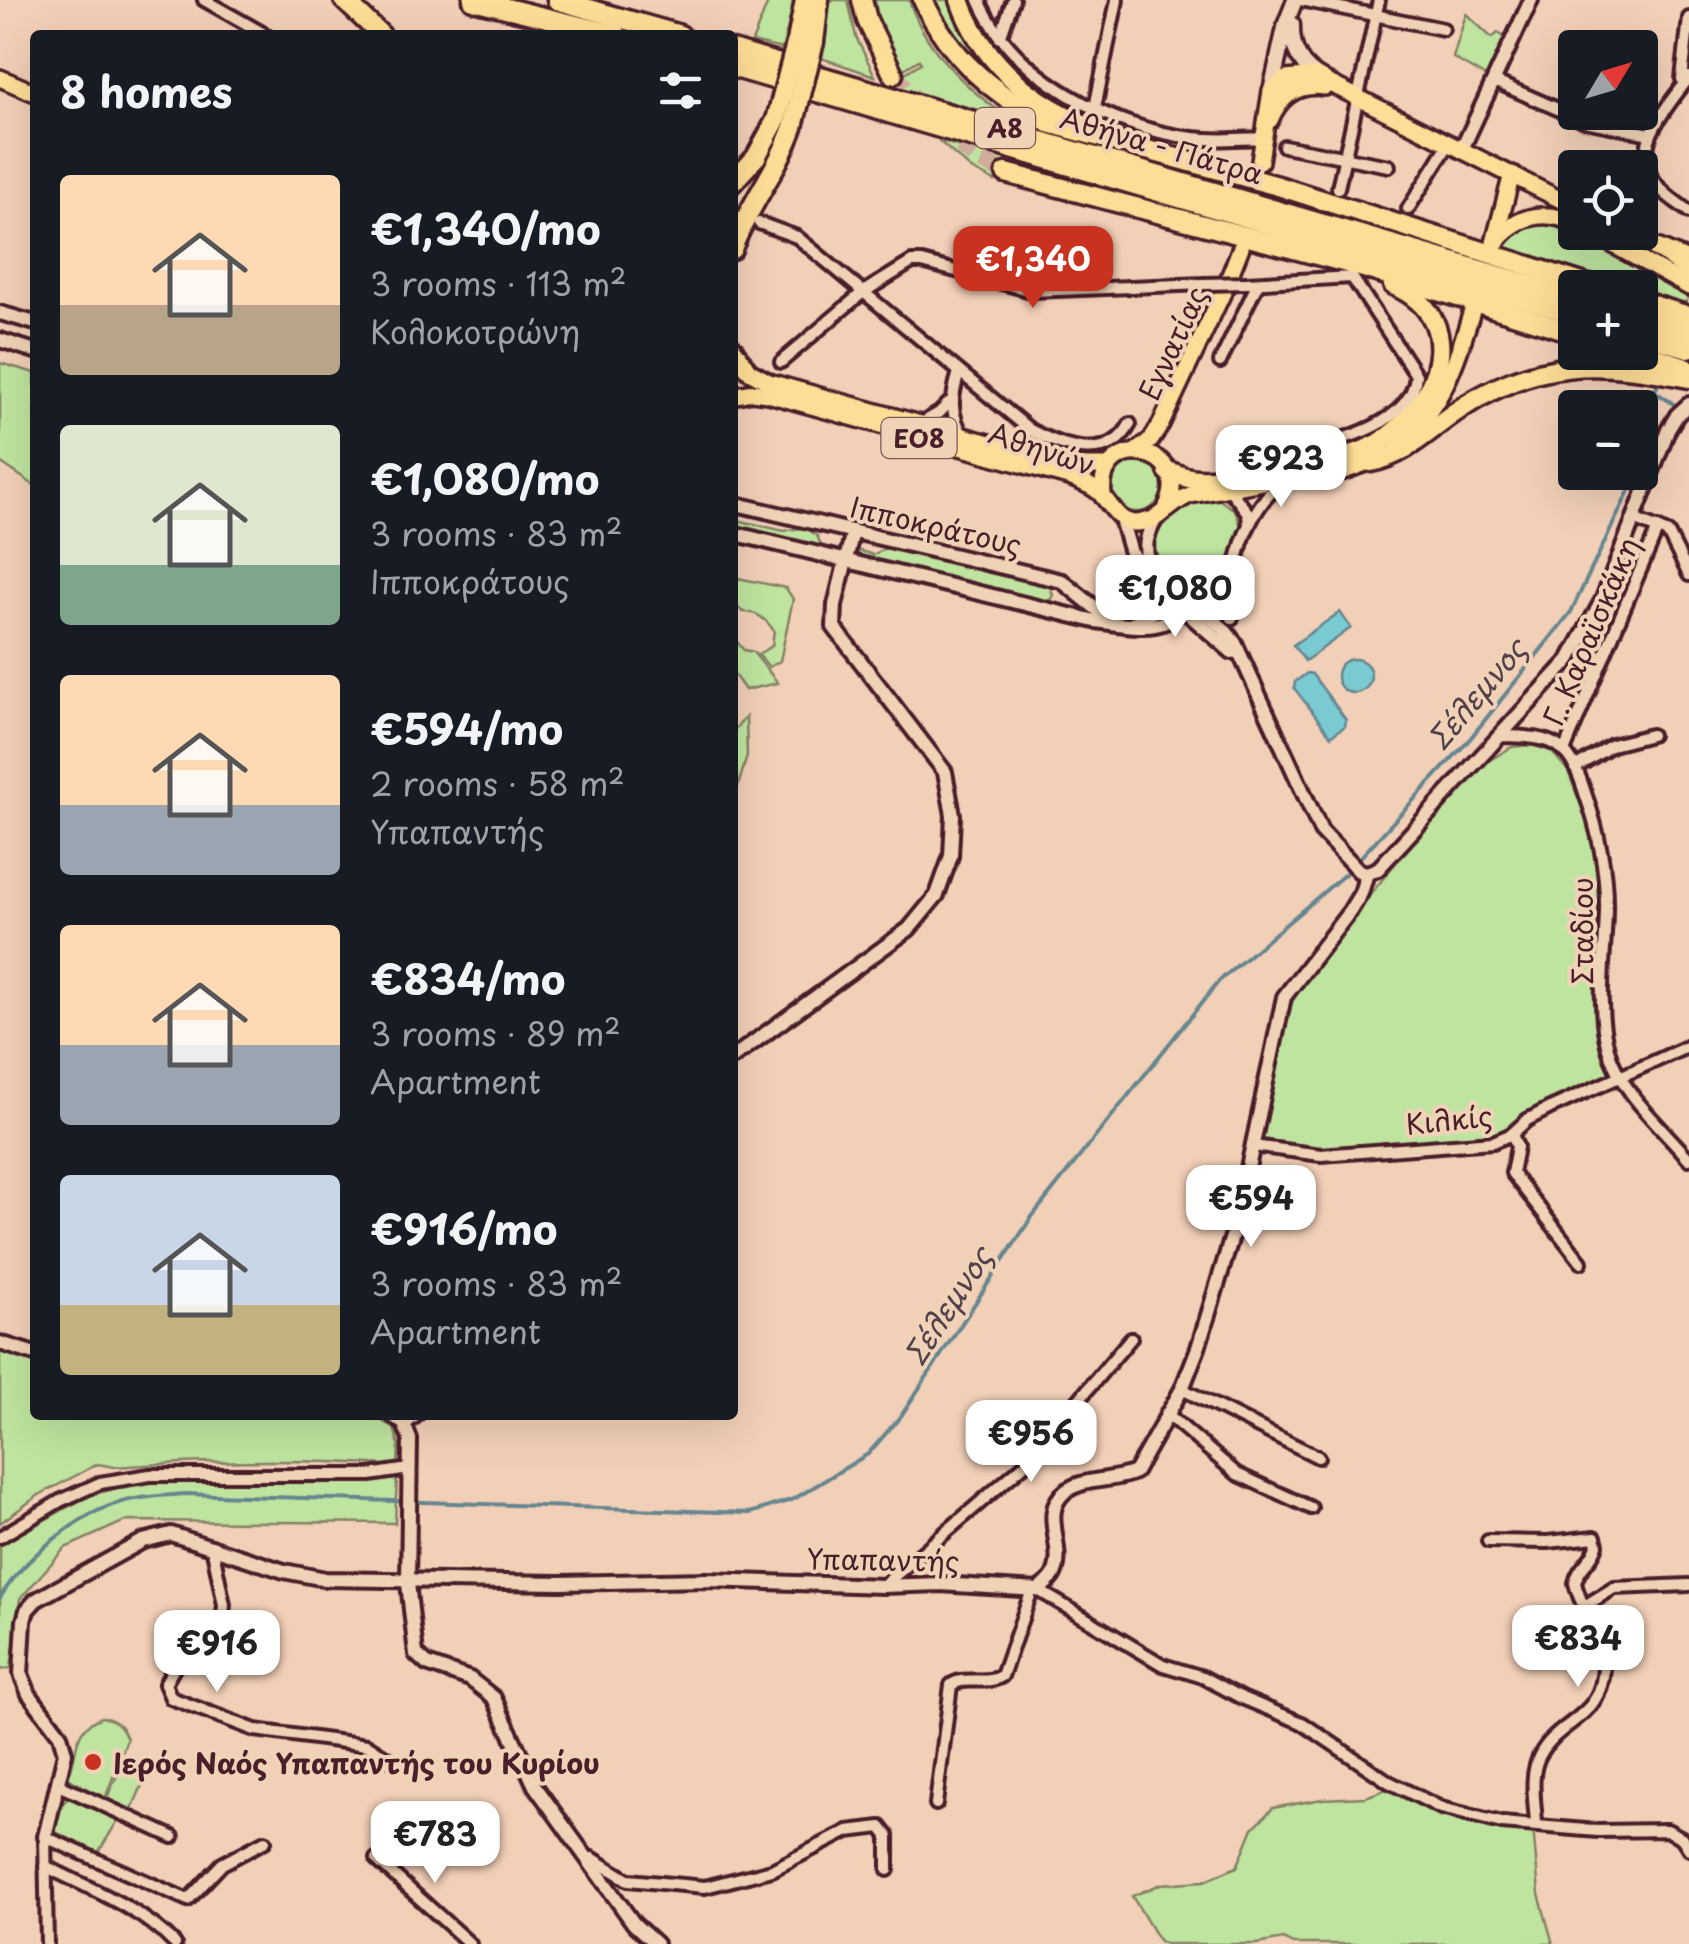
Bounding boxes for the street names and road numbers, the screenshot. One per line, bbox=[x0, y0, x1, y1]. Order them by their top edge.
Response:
street label: Αθήνα - Πάτρα bbox=[1056, 96, 1268, 194]
road number: Α8 bbox=[975, 108, 1035, 148]
street label: Εγνατίας bbox=[1127, 279, 1217, 407]
street label: Αθηνών bbox=[983, 411, 1101, 485]
road number: ΕΟ8 bbox=[882, 418, 956, 458]
street label: Ιπποκράτους bbox=[846, 484, 1026, 566]
street label: Γ. Καραϊσκάκη bbox=[1531, 530, 1649, 732]
street label: Σταδίου bbox=[1560, 877, 1603, 985]
street label: Κιλκίς bbox=[1404, 1093, 1494, 1145]
street label: Υπαπαντής bbox=[806, 1536, 960, 1582]

